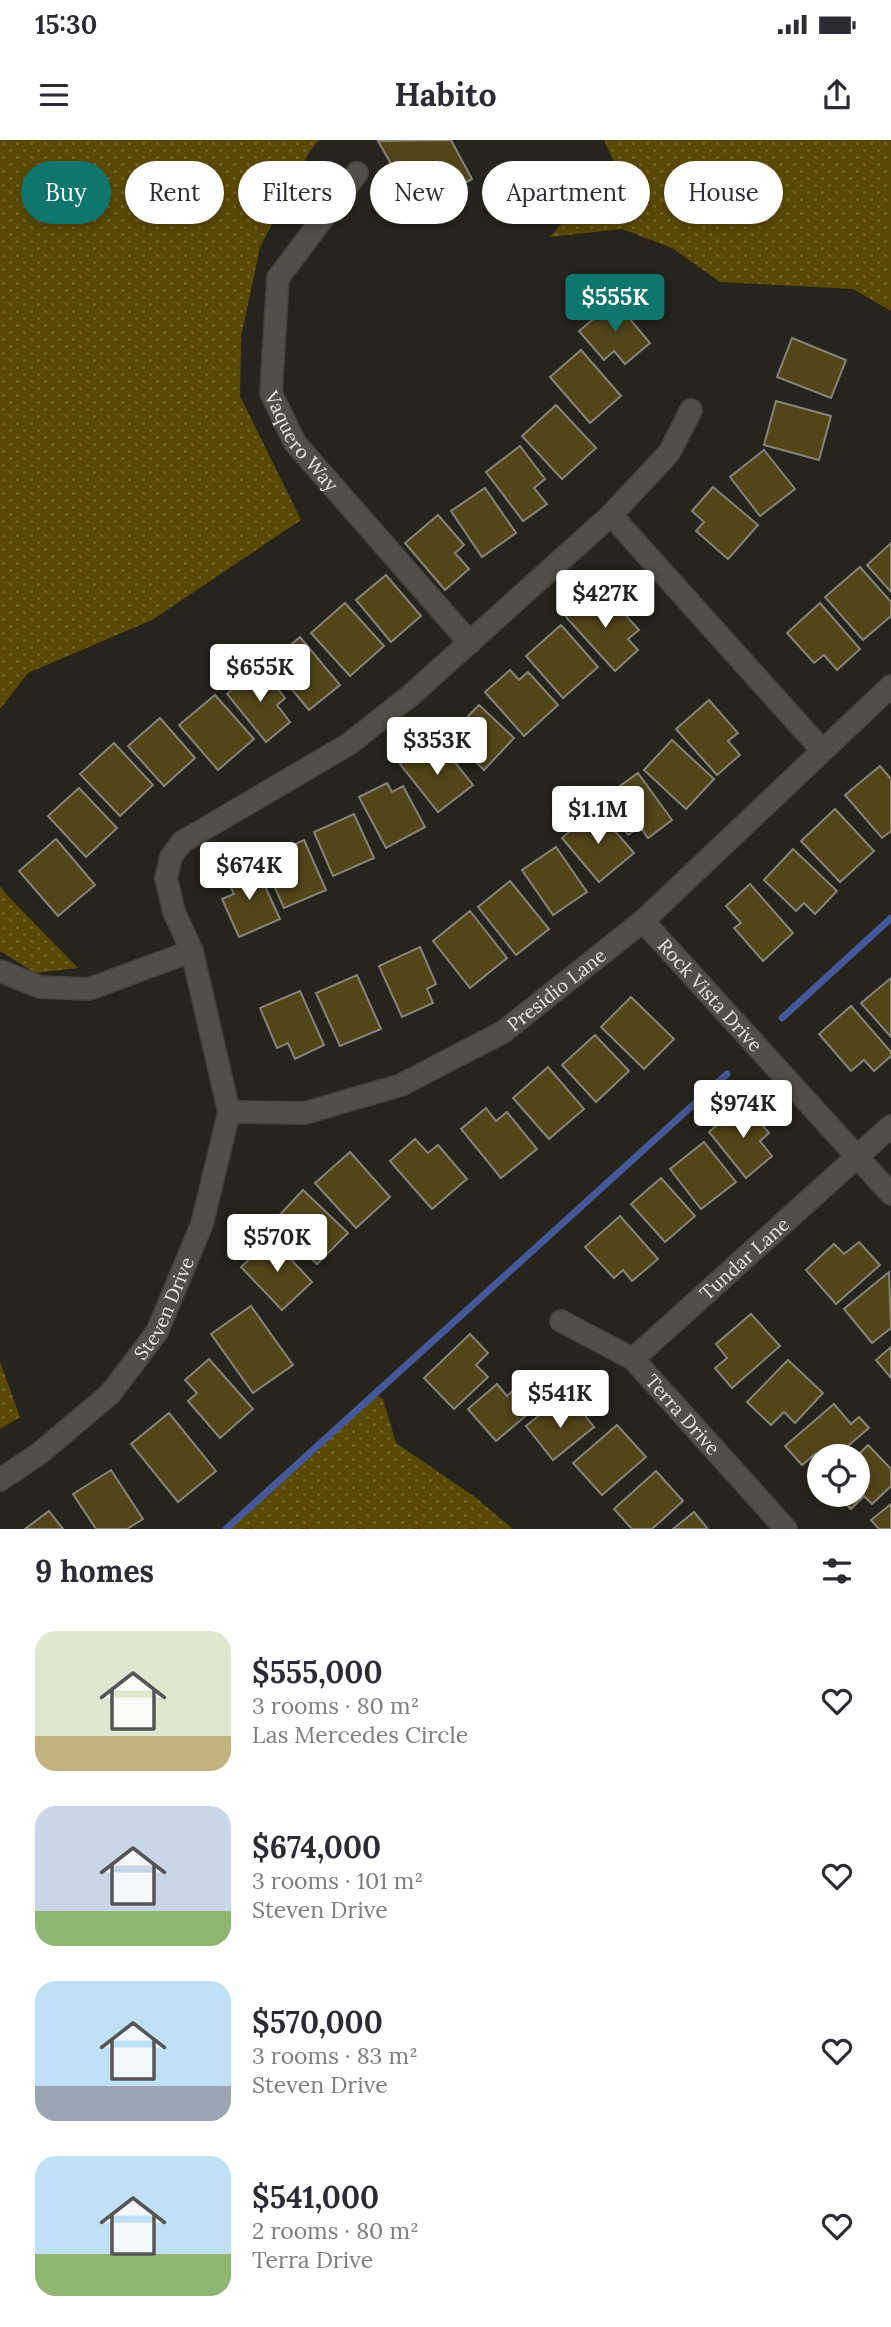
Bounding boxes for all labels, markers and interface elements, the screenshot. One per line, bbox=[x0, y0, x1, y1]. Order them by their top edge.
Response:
text: 15:30 bbox=[35, 8, 97, 41]
text: Habito bbox=[394, 74, 497, 115]
icon: menu bbox=[35, 76, 73, 114]
icon: share bbox=[818, 76, 856, 114]
chip: Buy bbox=[21, 161, 111, 224]
chip: Rent bbox=[125, 161, 224, 224]
chip: Filters bbox=[238, 161, 356, 224]
chip: New bbox=[370, 161, 468, 224]
chip: Apartment bbox=[482, 161, 650, 224]
chip: House bbox=[664, 161, 783, 224]
pin: $555K bbox=[566, 274, 664, 334]
text: $555K bbox=[581, 282, 649, 311]
street label: Vaquero Way bbox=[259, 386, 344, 496]
pin: $427K bbox=[556, 570, 654, 630]
text: $427K bbox=[572, 578, 638, 607]
pin: $655K bbox=[211, 644, 309, 704]
text: $655K bbox=[226, 652, 294, 681]
pin: $353K bbox=[388, 718, 486, 777]
text: $353K bbox=[403, 725, 471, 754]
pin: $1.1M bbox=[549, 786, 647, 846]
text: $1.1M bbox=[568, 794, 628, 823]
pin: $674K bbox=[200, 842, 298, 902]
text: $674K bbox=[216, 850, 282, 879]
street label: Rock Vista Drive bbox=[653, 934, 768, 1056]
street label: Presidio Lane bbox=[502, 943, 611, 1036]
pin: $974K bbox=[694, 1080, 792, 1140]
text: $974K bbox=[710, 1088, 776, 1117]
street label: Tundar Lane bbox=[695, 1212, 794, 1305]
pin: $570K bbox=[228, 1214, 326, 1274]
text: $570K bbox=[243, 1222, 311, 1251]
street label: Steven Drive bbox=[128, 1253, 199, 1365]
street label: Terra Drive bbox=[640, 1369, 725, 1460]
pin: $541K bbox=[511, 1370, 609, 1430]
text: $541K bbox=[528, 1378, 592, 1407]
map controls bbox=[807, 1444, 870, 1507]
button: locate bbox=[807, 1444, 870, 1507]
text: 9 homes bbox=[35, 1552, 154, 1590]
icon: filters bbox=[818, 1552, 856, 1590]
text: $555,000 bbox=[252, 1653, 383, 1691]
icon: home bbox=[91, 1659, 175, 1743]
icon: heart bbox=[818, 1682, 856, 1720]
text: 3 rooms · 80 m² bbox=[252, 1691, 419, 1720]
text: Las Mercedes Circle bbox=[252, 1720, 468, 1749]
text: $674,000 bbox=[252, 1828, 381, 1866]
icon: home bbox=[91, 1834, 175, 1918]
icon: heart bbox=[818, 1857, 856, 1895]
text: 3 rooms · 101 m² bbox=[252, 1866, 423, 1895]
text: Steven Drive bbox=[252, 1895, 388, 1924]
text: $570,000 bbox=[252, 2003, 383, 2041]
icon: home bbox=[91, 2009, 175, 2093]
icon: heart bbox=[818, 2032, 856, 2070]
text: 3 rooms · 83 m² bbox=[252, 2041, 418, 2070]
text: Steven Drive bbox=[252, 2070, 388, 2099]
text: $541,000 bbox=[252, 2178, 379, 2216]
icon: home bbox=[91, 2184, 175, 2268]
icon: heart bbox=[818, 2207, 856, 2245]
text: 2 rooms · 80 m² bbox=[252, 2216, 419, 2245]
text: Terra Drive bbox=[252, 2245, 373, 2274]

